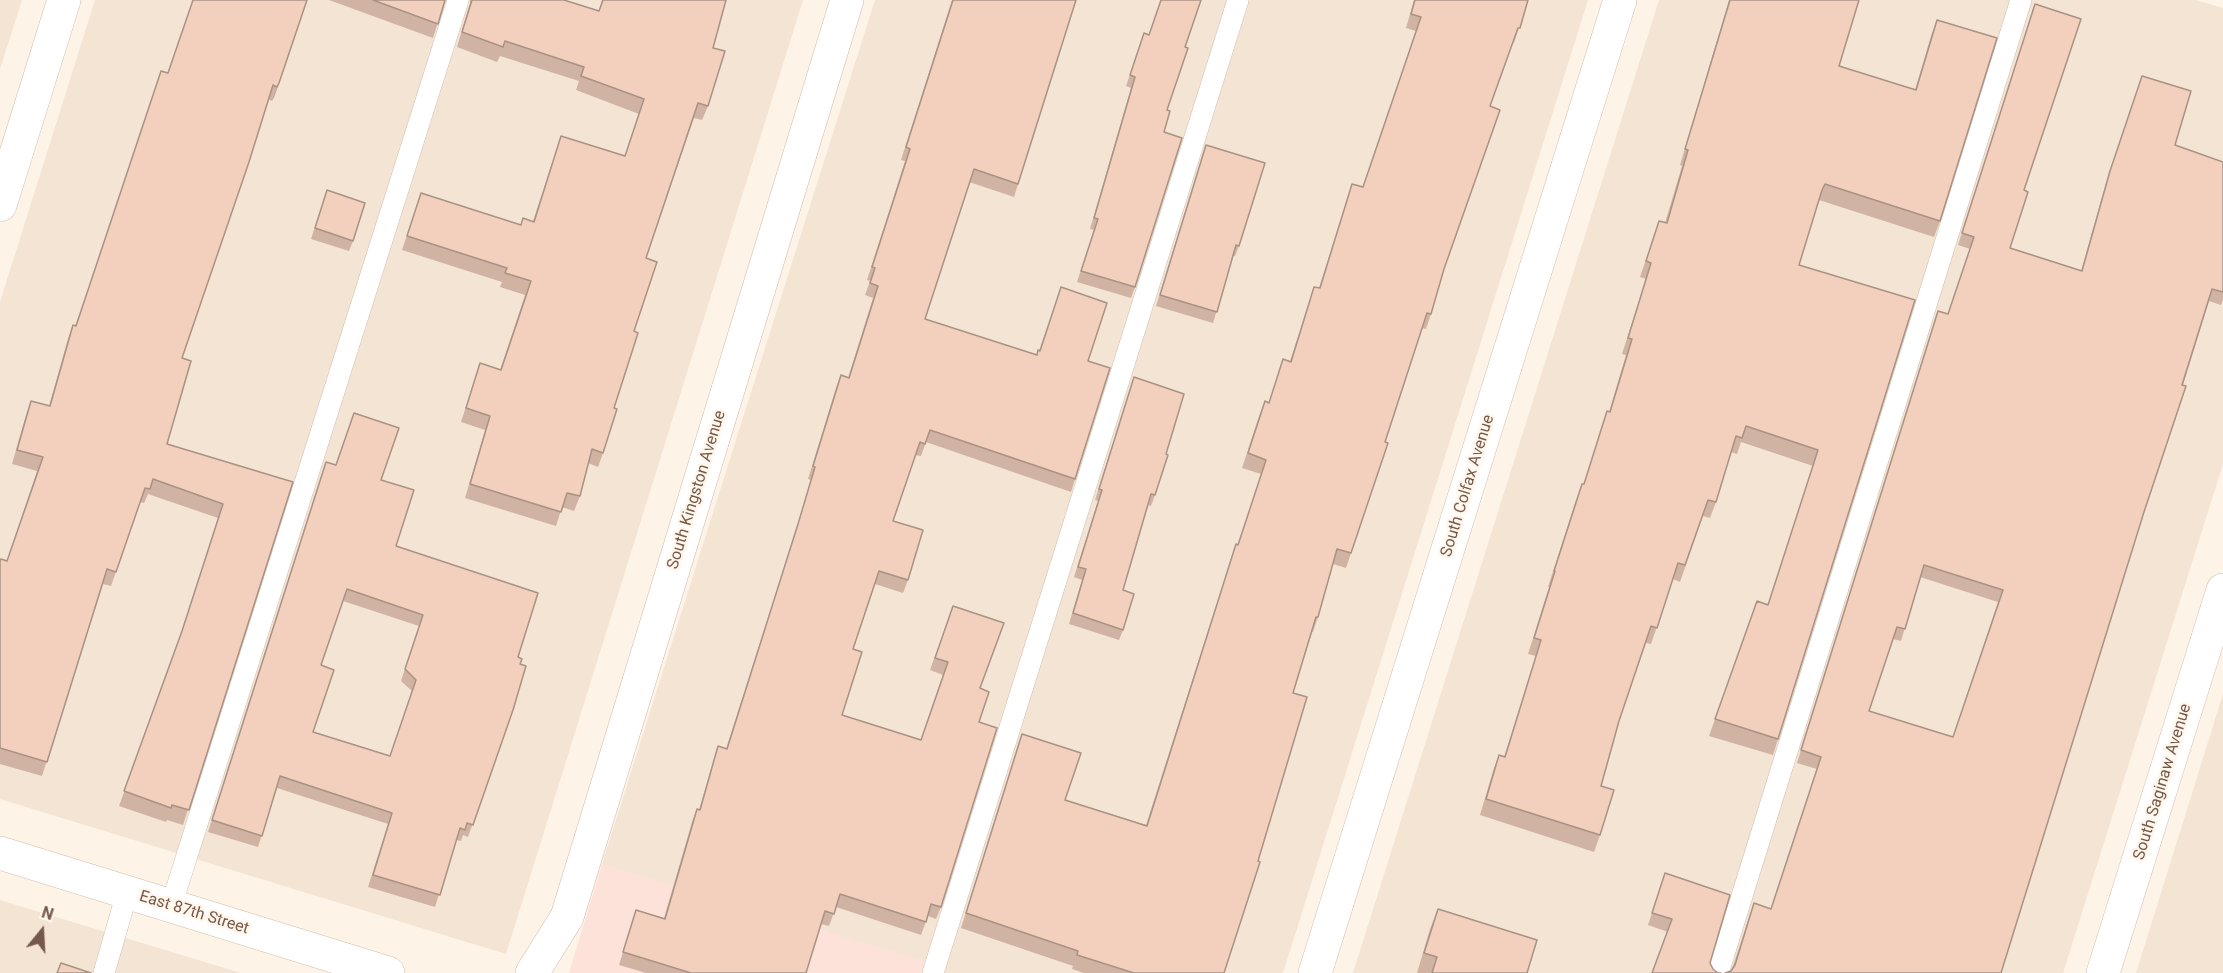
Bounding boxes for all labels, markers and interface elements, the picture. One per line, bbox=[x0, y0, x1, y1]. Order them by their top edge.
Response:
street label: South Kingston Avenue bbox=[664, 408, 730, 572]
street label: South Colfax Avenue bbox=[1437, 413, 1499, 559]
street label: South Saginaw Avenue bbox=[2130, 702, 2196, 862]
street label: East 87th Street bbox=[137, 887, 251, 939]
north arrow bbox=[12, 901, 72, 961]
text: N bbox=[39, 903, 56, 924]

